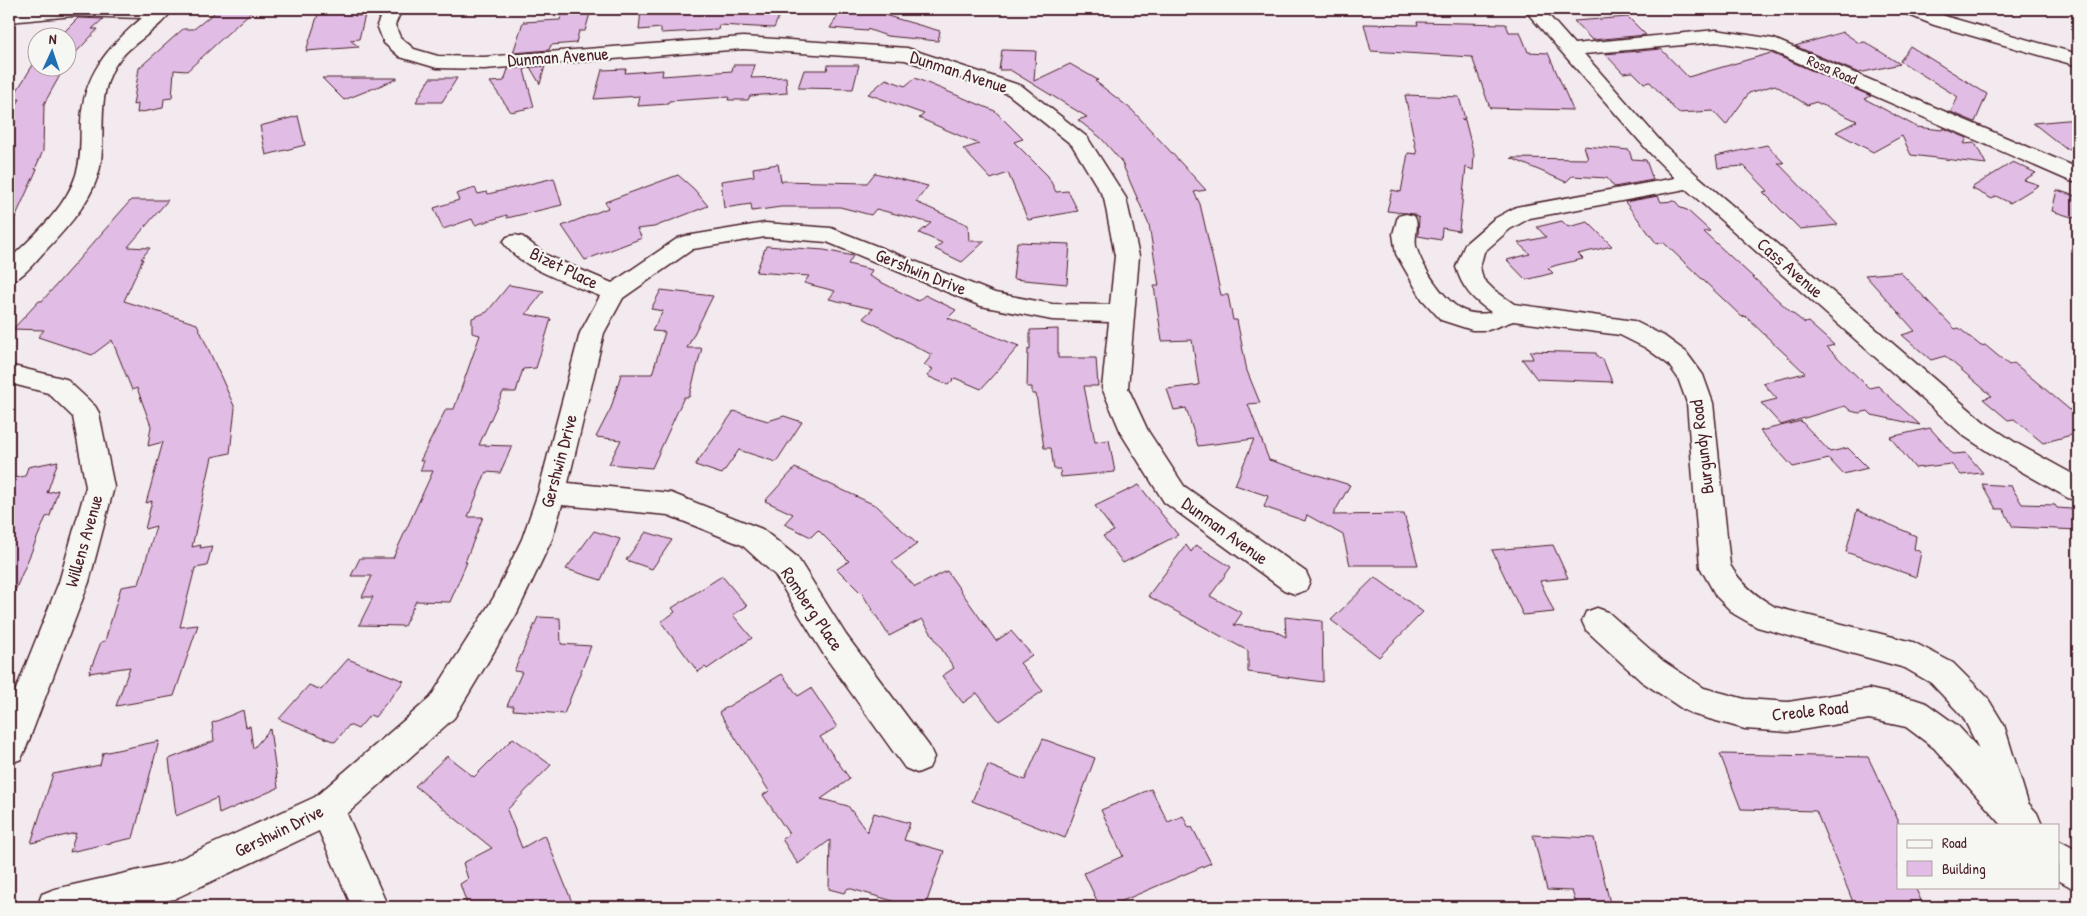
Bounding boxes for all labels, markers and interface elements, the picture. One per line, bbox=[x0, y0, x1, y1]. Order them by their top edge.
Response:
north arrow bbox=[28, 28, 78, 78]
text: N bbox=[48, 29, 57, 48]
street label: Dunman Avenue bbox=[507, 41, 609, 72]
street label: Dunman Avenue bbox=[907, 44, 1011, 99]
street label: Rosa Road bbox=[1804, 50, 1861, 90]
street label: Cass Avenue bbox=[1752, 232, 1829, 303]
street label: Bizet Place bbox=[526, 240, 603, 295]
street label: Gershwin Drive bbox=[872, 242, 970, 301]
street label: Burgundy Road bbox=[1683, 398, 1720, 496]
street label: Gershwin Drive bbox=[534, 411, 583, 510]
street label: Dunman Avenue bbox=[1177, 491, 1274, 570]
street label: Willens Avenue bbox=[58, 492, 109, 590]
street label: Romberg Place bbox=[775, 562, 850, 655]
street label: Creole Road bbox=[1770, 694, 1849, 727]
street label: Gershwin Drive bbox=[230, 798, 327, 863]
legend bbox=[1897, 824, 2060, 888]
text: Road bbox=[1942, 832, 1967, 853]
text: Building bbox=[1942, 858, 1986, 879]

